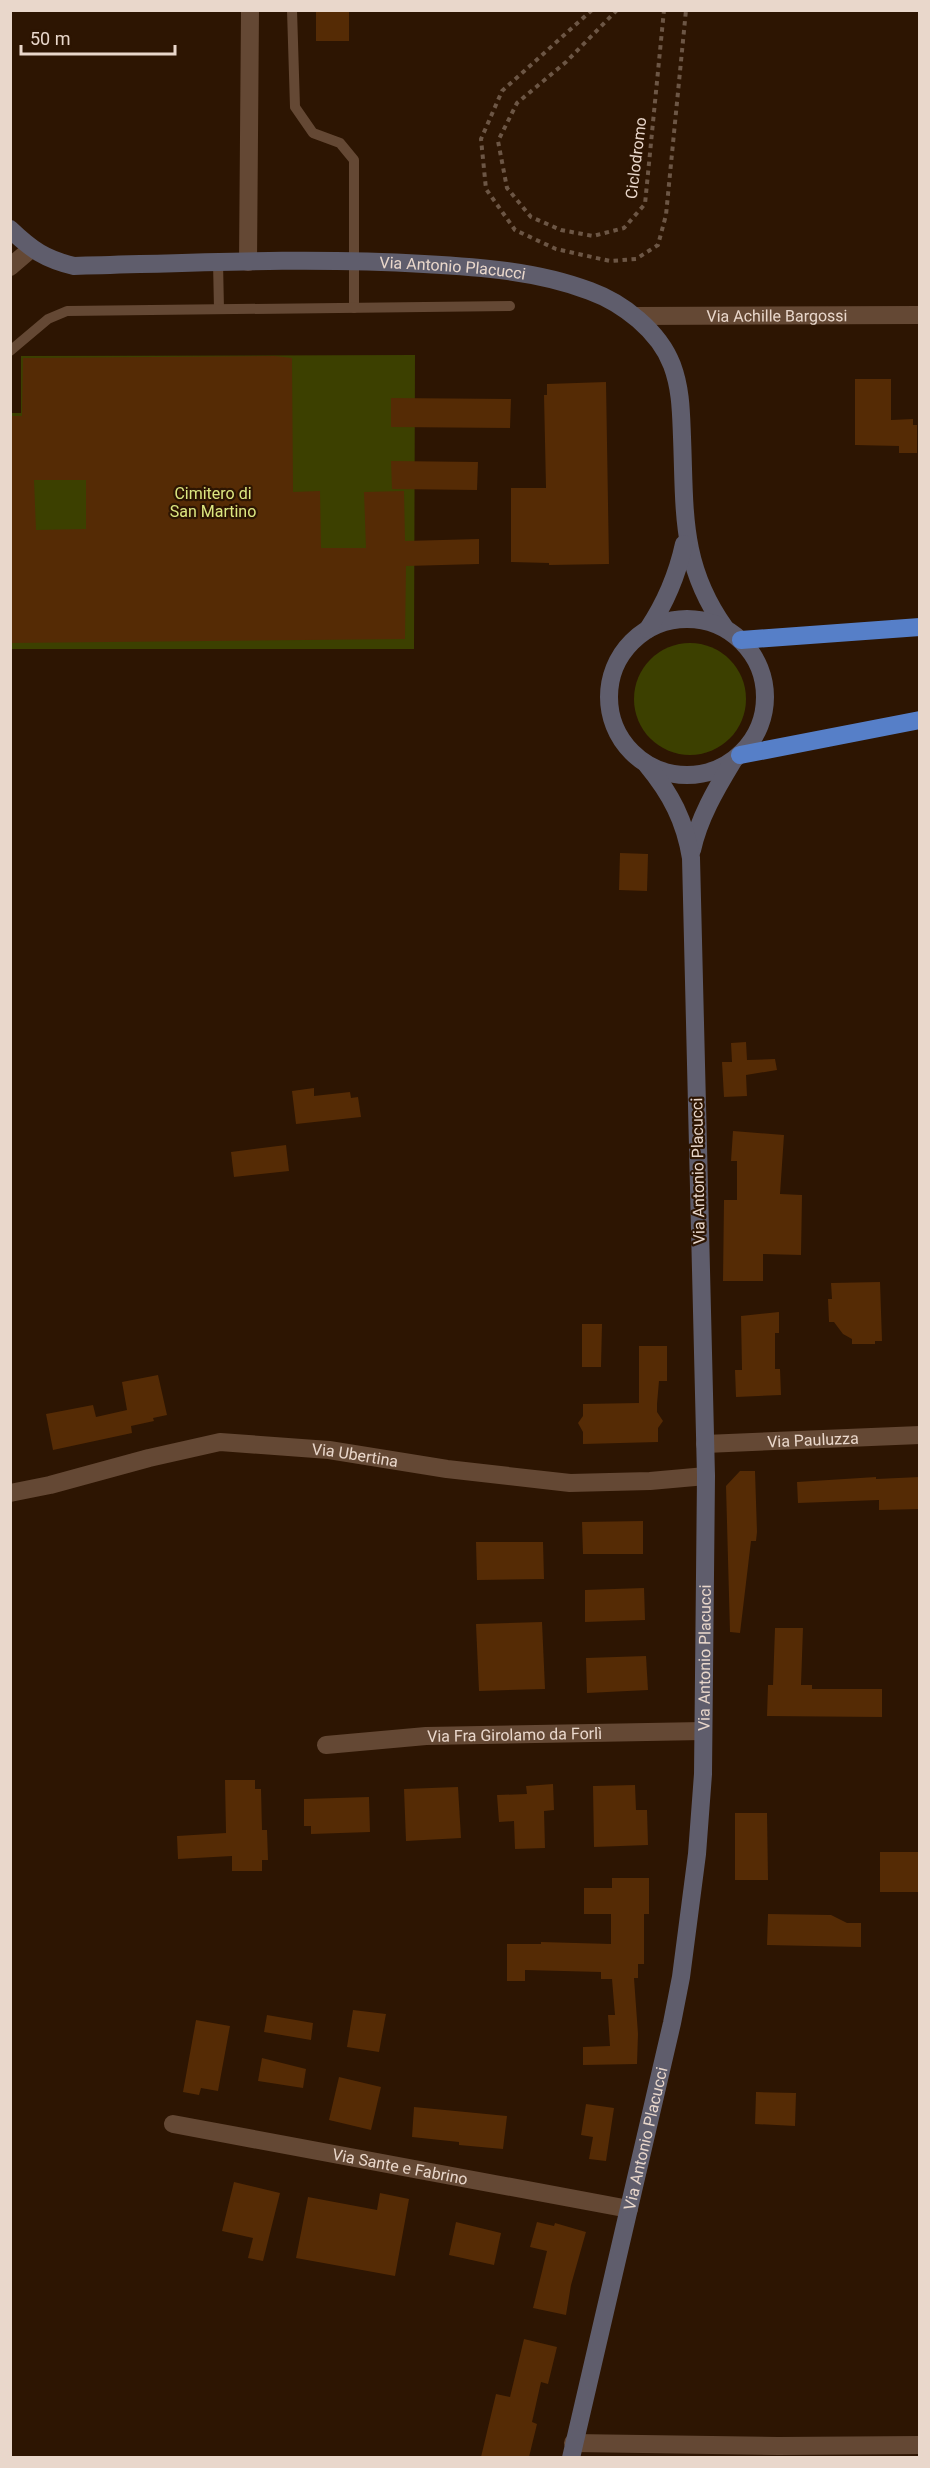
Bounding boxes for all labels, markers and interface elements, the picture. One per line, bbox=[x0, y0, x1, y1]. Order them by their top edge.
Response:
scale bar bbox=[21, 18, 176, 56]
text: 50 m bbox=[30, 28, 70, 49]
street label: Ciclodromo bbox=[622, 116, 650, 200]
street label: Via Antonio Placucci bbox=[379, 252, 527, 283]
street label: Via Achille Bargossi bbox=[706, 306, 848, 325]
park label: Cimitero di San Martino bbox=[170, 484, 256, 521]
street label: Via Antonio Placucci bbox=[687, 1098, 709, 1244]
street label: Via Pauluzza bbox=[767, 1428, 859, 1451]
street label: Via Ubertina bbox=[311, 1439, 400, 1471]
street label: Via Antonio Placucci bbox=[694, 1584, 714, 1731]
street label: Via Fra Girolamo da Forlì bbox=[427, 1723, 602, 1745]
street label: Via Antonio Placucci bbox=[619, 2065, 671, 2212]
street label: Via Sante e Fabrino bbox=[331, 2144, 469, 2188]

